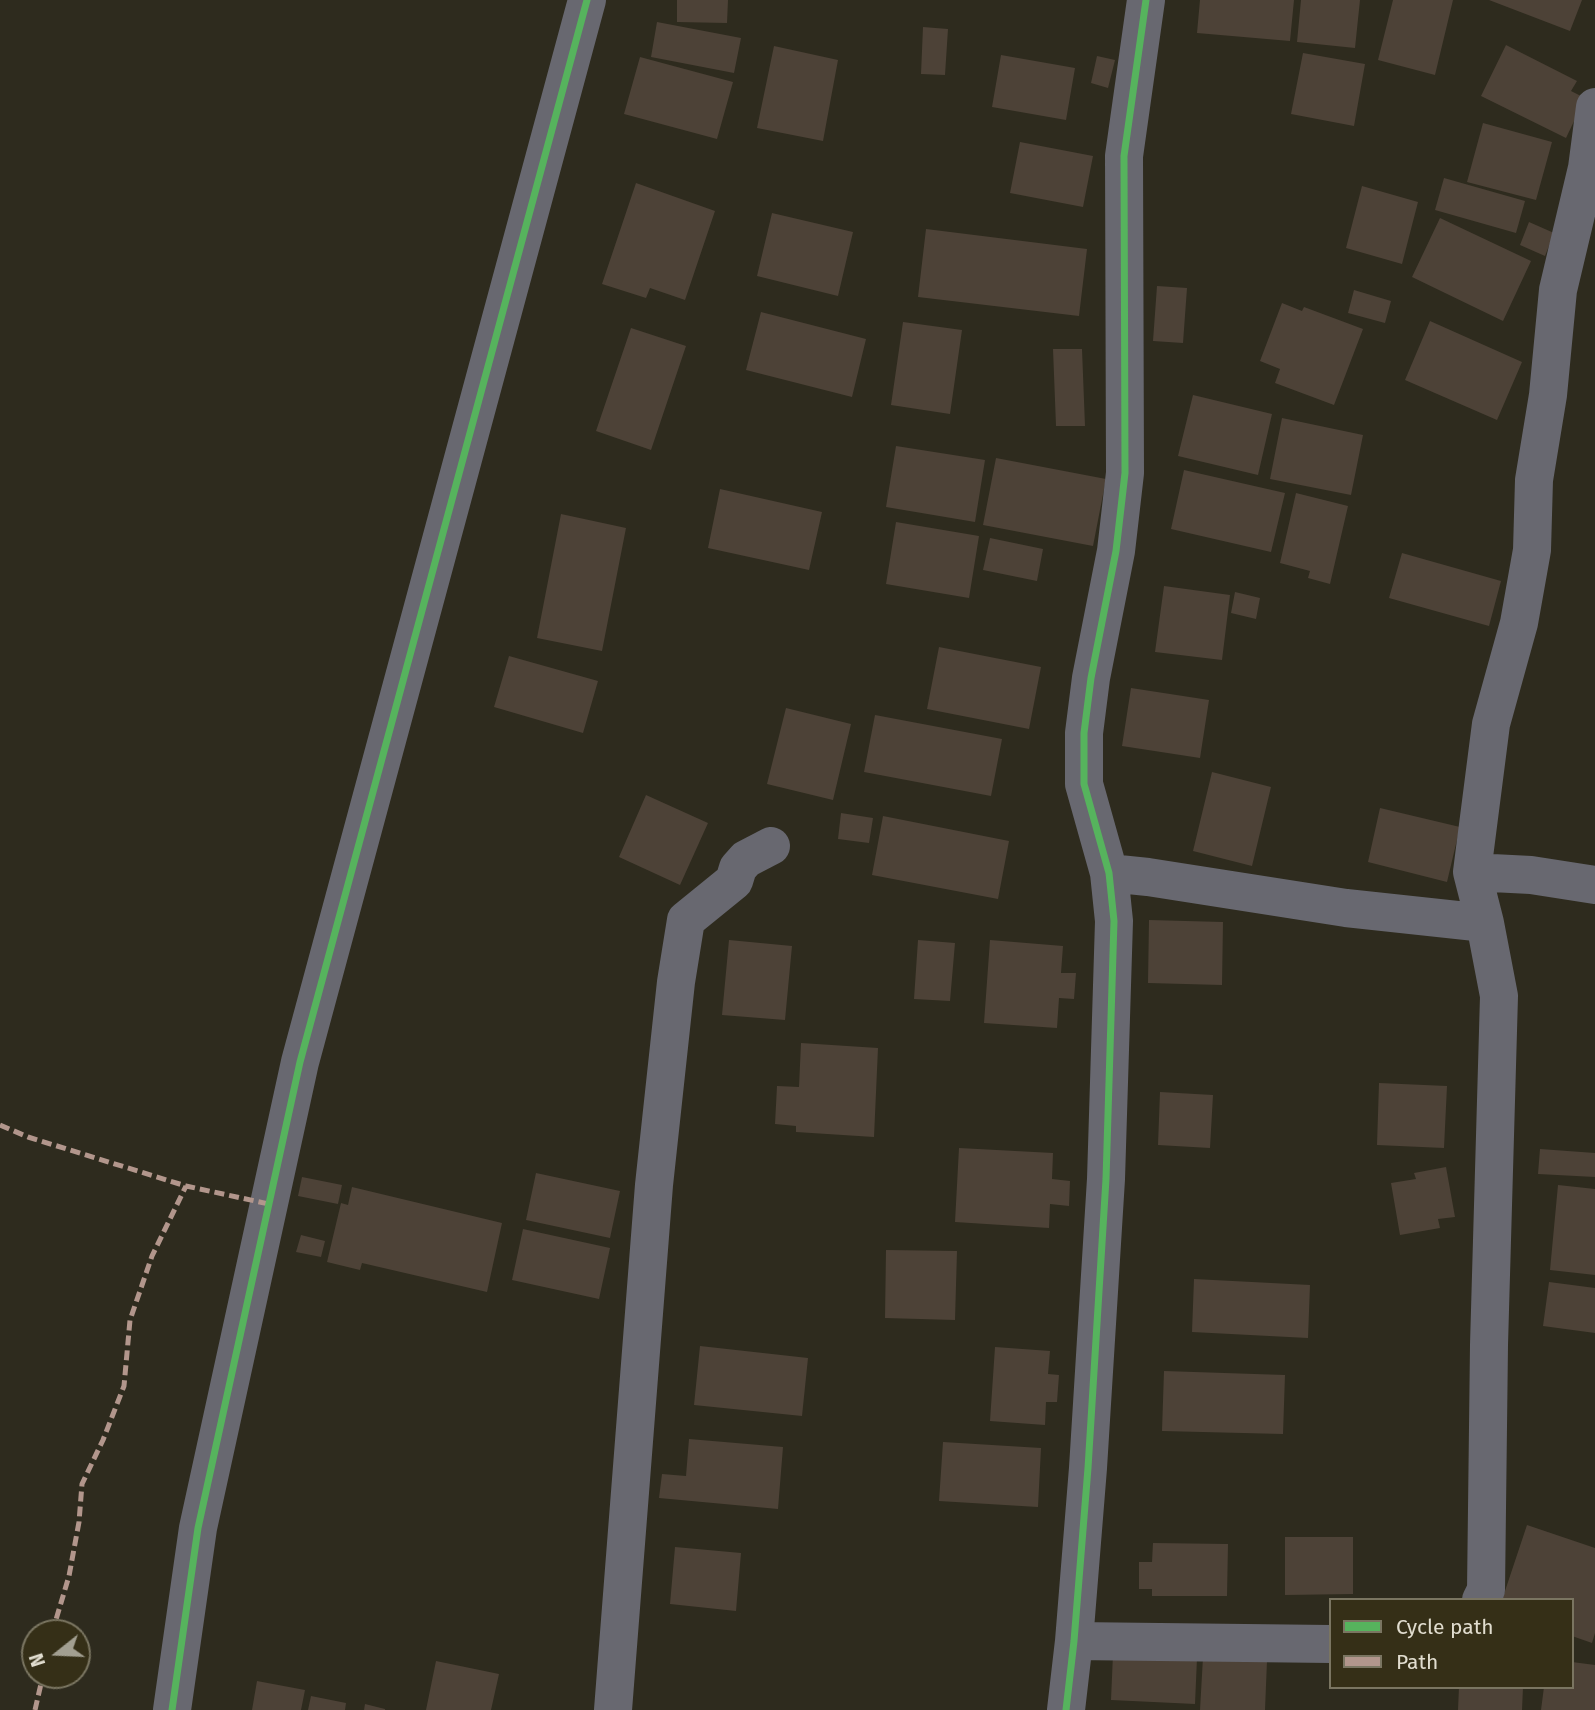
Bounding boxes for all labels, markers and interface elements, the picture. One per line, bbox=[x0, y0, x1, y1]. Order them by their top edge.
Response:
legend bbox=[1329, 1598, 1574, 1689]
text: Cycle path bbox=[1396, 1614, 1494, 1640]
north arrow bbox=[21, 1619, 91, 1689]
text: Path bbox=[1396, 1649, 1438, 1675]
text: N bbox=[25, 1650, 50, 1670]

